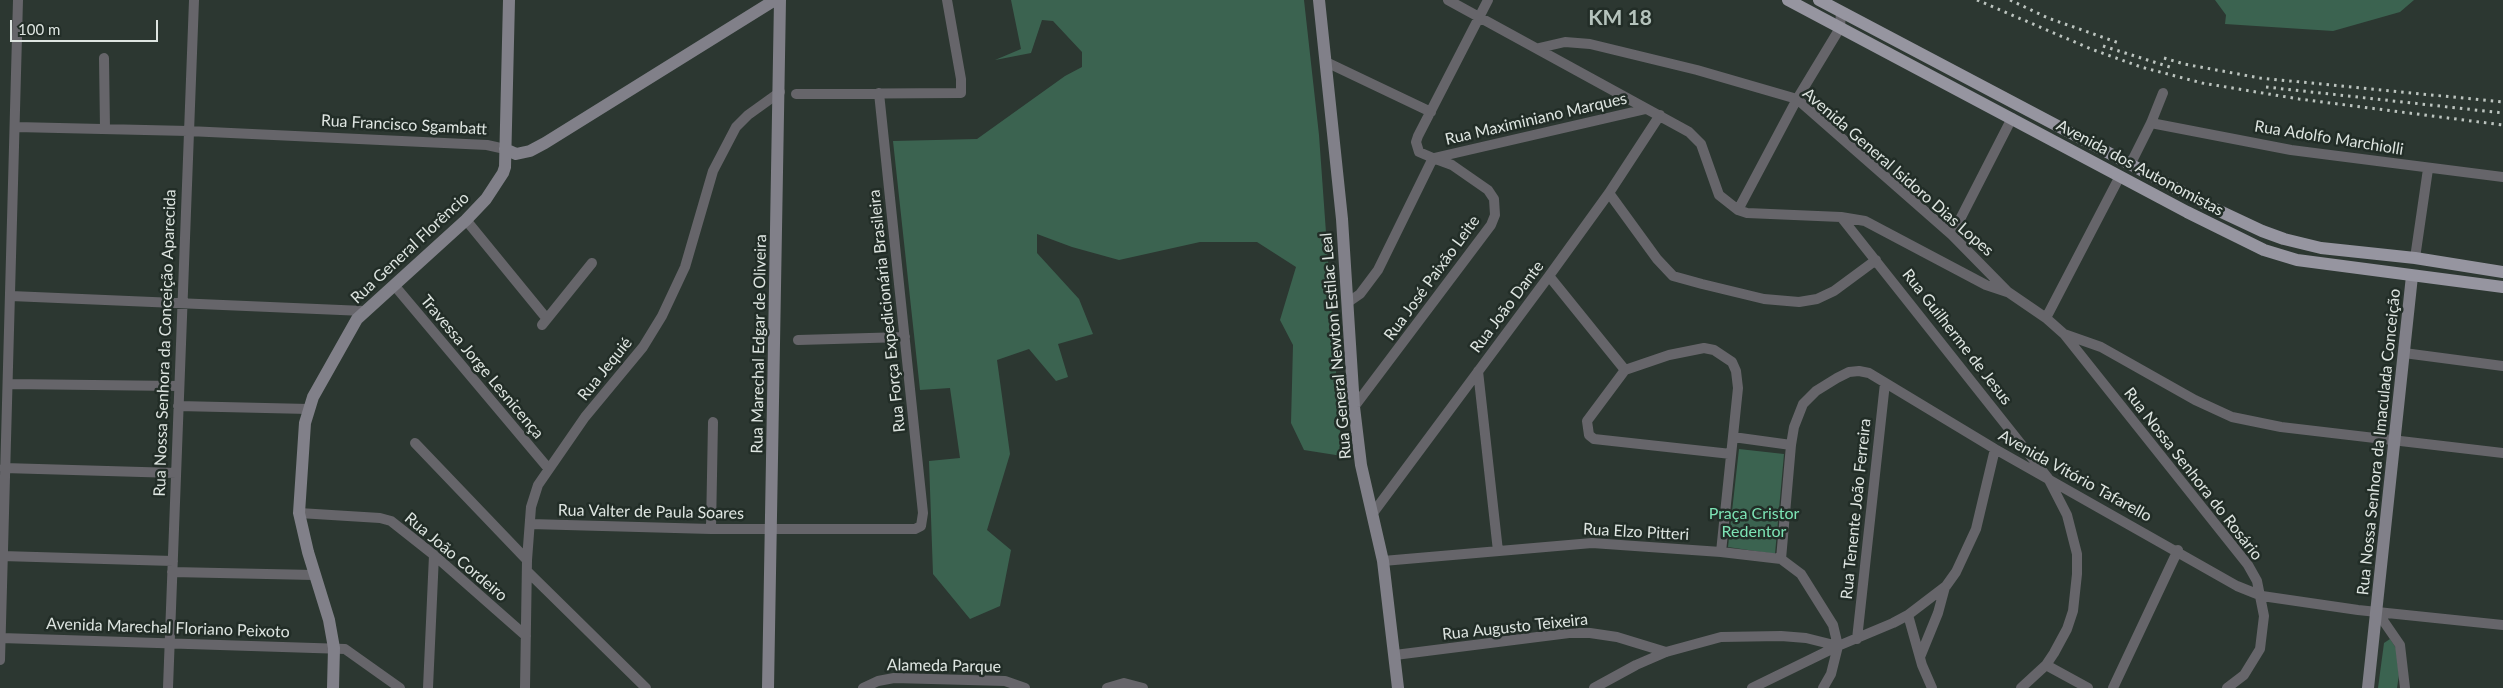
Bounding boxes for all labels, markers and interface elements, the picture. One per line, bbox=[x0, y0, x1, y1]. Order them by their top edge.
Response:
district label: KM 18 bbox=[1588, 5, 1652, 31]
scale bar bbox=[12, 10, 160, 42]
text: 100 m bbox=[18, 20, 60, 38]
street label: Avenida General Isidoro Dias Lopes bbox=[1799, 84, 1997, 260]
street label: Rua Maximiniano Marques bbox=[1443, 89, 1629, 149]
street label: Rua Francisco Sgambatt bbox=[320, 111, 488, 139]
street label: Avenida dos Autonomistas bbox=[2053, 116, 2227, 220]
street label: Rua Adolfo Marchiolli bbox=[2253, 117, 2405, 159]
street label: Rua General Florêncio bbox=[347, 188, 473, 308]
street label: Rua Nossa Senhora da Conceição Aparecida bbox=[150, 189, 180, 497]
street label: Rua Força Expedicionária Brasileira bbox=[865, 189, 909, 433]
street label: Rua José Paixão Leite bbox=[1380, 212, 1484, 344]
street label: Rua General Newton Estilac Leal bbox=[1317, 232, 1355, 460]
street label: Rua Marechal Edgar de Oliveira bbox=[747, 234, 771, 454]
street label: Rua João Dante bbox=[1466, 257, 1548, 357]
street label: Rua Guilherme de Jesus bbox=[1898, 265, 2016, 409]
street label: Rua Nossa Senhora da Imaculada Conceição bbox=[2353, 288, 2405, 596]
street label: Travessa Jorge Lesnicença bbox=[416, 291, 548, 443]
street label: Rua Jequié bbox=[574, 334, 636, 404]
street label: Rua Nossa Senhora do Rosário bbox=[2120, 384, 2266, 564]
street label: Rua Tenente João Ferreira bbox=[1837, 418, 1875, 600]
street label: Avenida Vitório Tafarello bbox=[1995, 426, 2155, 526]
street label: Rua Valter de Paula Soares bbox=[558, 501, 744, 523]
park label: Praça Cristor Redentor bbox=[1709, 504, 1799, 542]
street label: Rua João Cordeiro bbox=[401, 508, 511, 606]
street label: Rua Elzo Pitteri bbox=[1582, 520, 1690, 544]
street label: Rua Augusto Teixeira bbox=[1441, 610, 1589, 644]
street label: Avenida Marechal Floriano Peixoto bbox=[46, 614, 290, 642]
street label: Alameda Parque bbox=[887, 655, 1001, 677]

